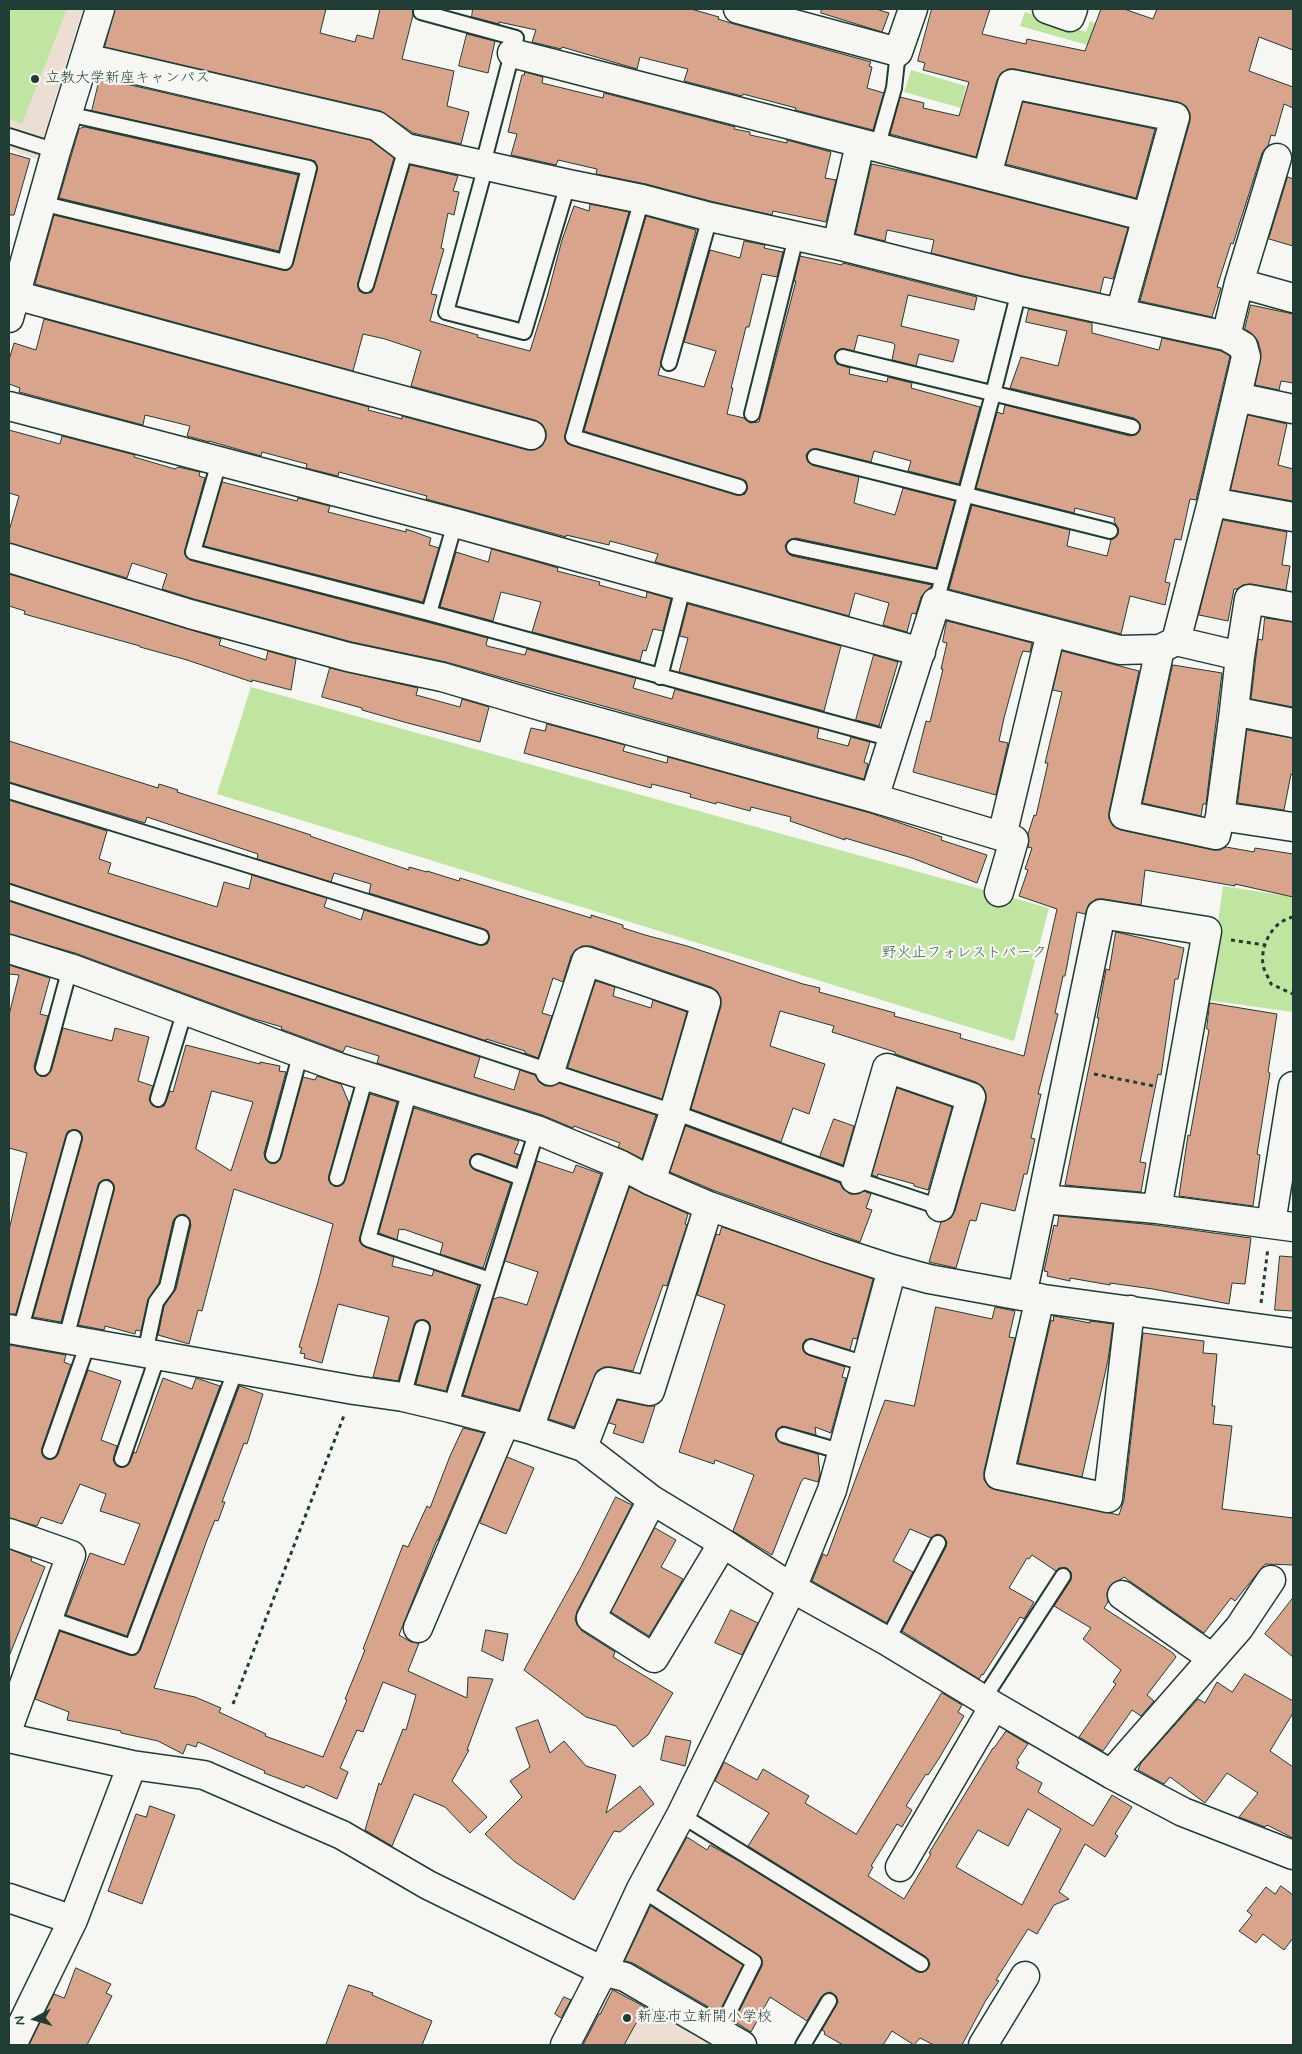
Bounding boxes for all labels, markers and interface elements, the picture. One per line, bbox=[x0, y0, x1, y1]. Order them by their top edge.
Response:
place label: 立教大学新座キャンパス bbox=[45, 70, 210, 88]
marker: 立教大学新座キャンパス bbox=[29, 73, 41, 85]
park label: 野火止フォレストパーク bbox=[882, 945, 1046, 963]
north arrow bbox=[10, 1994, 60, 2044]
place label: 新座市立新開小学校 bbox=[637, 2009, 772, 2027]
marker: 新座市立新開小学校 bbox=[621, 2012, 633, 2024]
text: N bbox=[11, 2015, 30, 2026]

